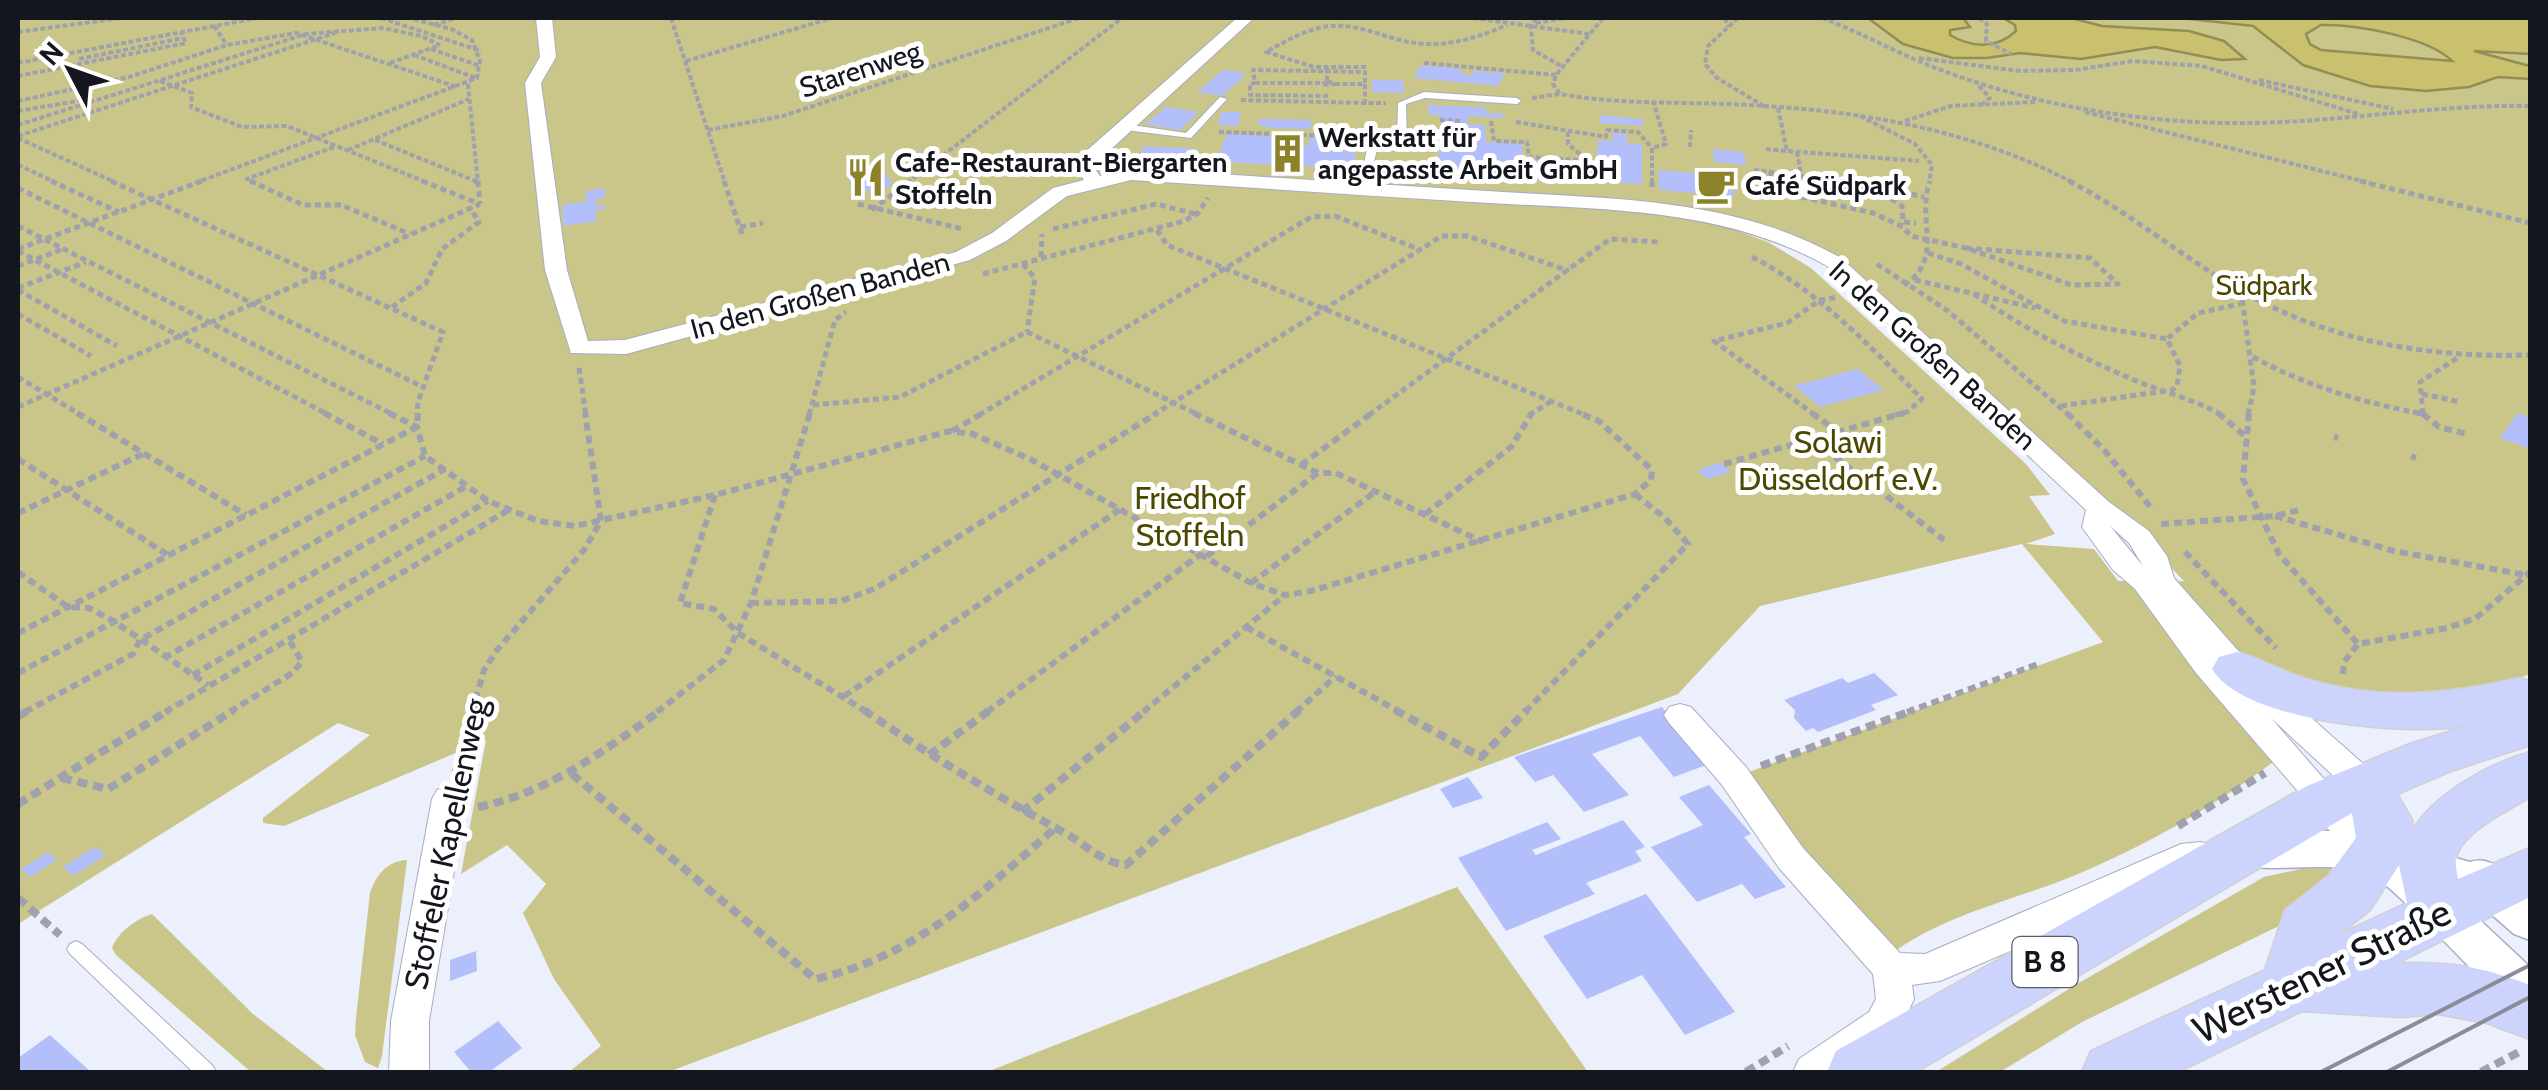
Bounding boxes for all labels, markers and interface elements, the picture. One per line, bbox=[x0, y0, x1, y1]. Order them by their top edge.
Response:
north arrow bbox=[20, 20, 120, 120]
street label: Starenweg bbox=[795, 33, 926, 105]
text: N bbox=[32, 35, 70, 72]
place label: Werkstatt für angepasste Arbeit GmbH bbox=[1318, 120, 1618, 186]
building icon: Werkstatt für angepasste Arbeit GmbH bbox=[1267, 132, 1309, 174]
place label: Cafe-Restaurant-Biergarten Stoffeln bbox=[895, 145, 1228, 211]
restaurant icon: Cafe-Restaurant-Biergarten Stoffeln bbox=[844, 157, 886, 199]
cafe icon: Café Südpark bbox=[1694, 164, 1736, 206]
place label: Café Südpark bbox=[1745, 168, 1907, 202]
street label: In den Großen Banden bbox=[687, 244, 953, 346]
street label: In den Großen Banden bbox=[1823, 253, 2043, 457]
park label: Südpark bbox=[2216, 268, 2313, 302]
park label: Solawi Düsseldorf e.V. bbox=[1738, 422, 1938, 498]
park label: Friedhof Stoffeln bbox=[1134, 478, 1246, 554]
street label: Stoffeler Kapellenweg bbox=[396, 694, 496, 993]
street label: Werstener Straße bbox=[2185, 888, 2458, 1053]
road number: B 8 bbox=[2012, 937, 2078, 987]

